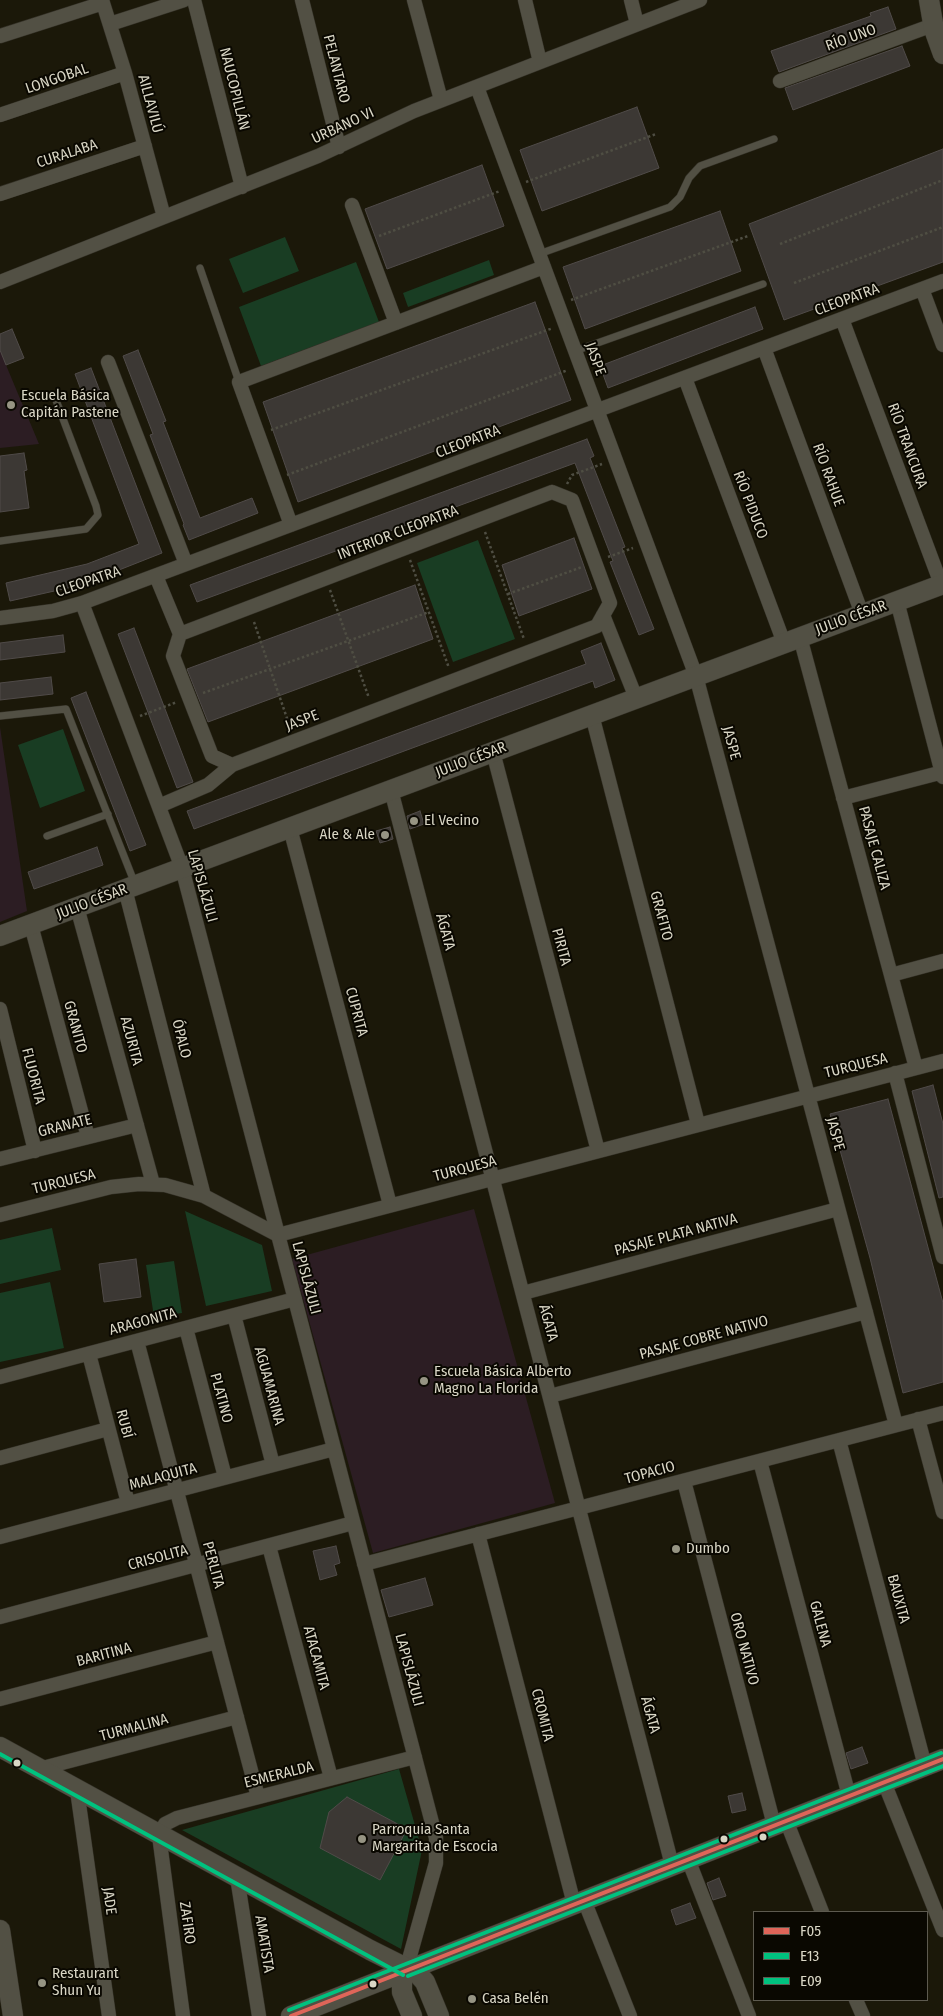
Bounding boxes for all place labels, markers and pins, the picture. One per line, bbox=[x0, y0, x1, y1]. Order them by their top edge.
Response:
place label: Escuela Básica Capitán Pastene bbox=[21, 387, 119, 422]
marker: Escuela Básica Capitán Pastene bbox=[5, 399, 17, 411]
place label: El Vecino bbox=[424, 812, 479, 830]
marker: El Vecino bbox=[408, 815, 420, 827]
place label: Ale & Ale bbox=[320, 826, 375, 844]
marker: Ale & Ale bbox=[379, 829, 391, 841]
place label: Escuela Básica Alberto Magno La Florida bbox=[434, 1363, 572, 1398]
marker: Escuela Básica Alberto Magno La Florida bbox=[418, 1375, 430, 1387]
place label: Dumbo bbox=[686, 1540, 730, 1558]
marker: Dumbo bbox=[670, 1543, 682, 1555]
unlabelled marker bbox=[12, 1758, 22, 1768]
place label: Parroquia Santa Margarita de Escocia bbox=[372, 1821, 498, 1856]
unlabelled marker bbox=[758, 1832, 768, 1842]
marker: Parroquia Santa Margarita de Escocia bbox=[356, 1833, 368, 1845]
unlabelled marker bbox=[719, 1834, 729, 1844]
place label: Restaurant Shun Yu bbox=[52, 1965, 119, 2000]
marker: Restaurant Shun Yu bbox=[36, 1977, 48, 1989]
unlabelled marker bbox=[368, 1979, 378, 1989]
place label: Casa Belén bbox=[482, 1990, 549, 2008]
marker: Casa Belén bbox=[466, 1993, 478, 2005]

